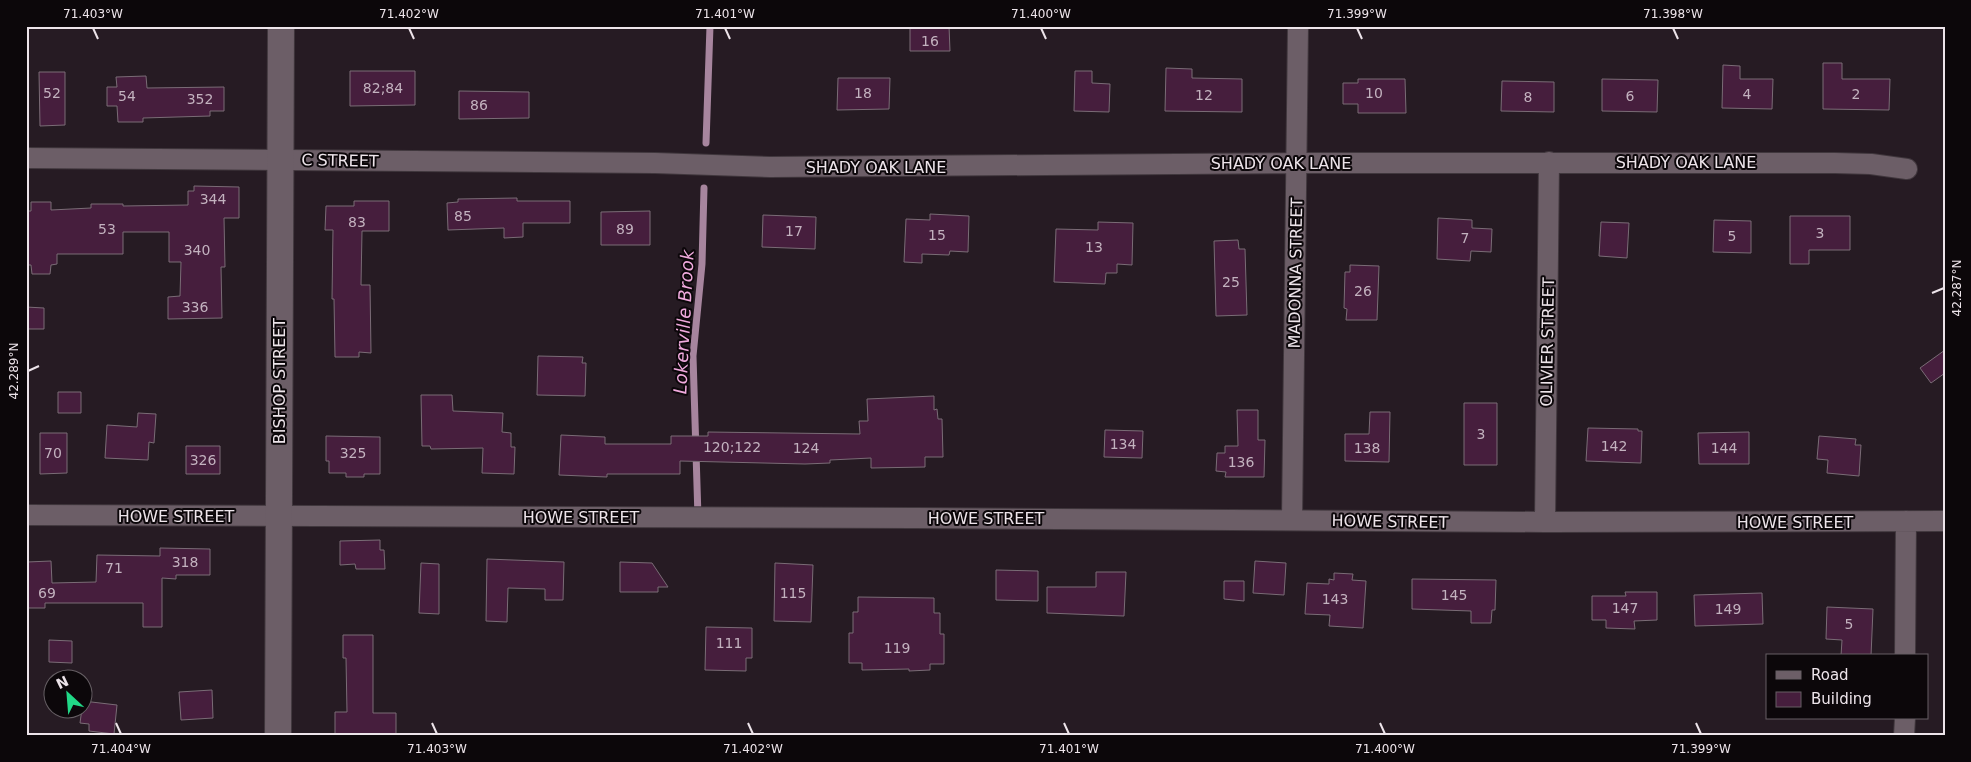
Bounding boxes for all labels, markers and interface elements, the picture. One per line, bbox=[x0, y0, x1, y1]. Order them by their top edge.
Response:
text: 71.403°W bbox=[63, 7, 123, 21]
text: 71.402°W bbox=[379, 7, 439, 21]
text: 71.401°W bbox=[695, 7, 755, 21]
text: 71.400°W bbox=[1011, 7, 1071, 21]
text: 71.399°W bbox=[1327, 7, 1387, 21]
text: 71.398°W bbox=[1643, 7, 1703, 21]
house number: 16 bbox=[921, 33, 939, 49]
house number: 82;84 bbox=[363, 80, 403, 96]
house number: 52 bbox=[43, 85, 61, 101]
house number: 18 bbox=[854, 85, 872, 101]
house number: 10 bbox=[1365, 85, 1383, 101]
house number: 4 bbox=[1743, 86, 1752, 102]
house number: 2 bbox=[1852, 86, 1860, 102]
house number: 12 bbox=[1195, 87, 1213, 103]
house number: 54 bbox=[118, 88, 136, 104]
house number: 6 bbox=[1626, 88, 1635, 104]
house number: 8 bbox=[1524, 89, 1532, 105]
house number: 352 bbox=[187, 91, 213, 107]
house number: 86 bbox=[470, 97, 488, 113]
street label: C STREET bbox=[301, 150, 379, 171]
street label: SHADY OAK LANE bbox=[1616, 153, 1756, 172]
street label: SHADY OAK LANE bbox=[1211, 154, 1351, 173]
street label: SHADY OAK LANE bbox=[806, 158, 946, 177]
house number: 344 bbox=[200, 191, 226, 207]
street label: MADONNA STREET bbox=[1285, 197, 1306, 348]
house number: 85 bbox=[454, 208, 472, 224]
house number: 83 bbox=[348, 214, 366, 230]
house number: 53 bbox=[98, 221, 116, 237]
house number: 89 bbox=[616, 221, 634, 237]
house number: 17 bbox=[785, 223, 803, 239]
house number: 3 bbox=[1816, 225, 1824, 241]
house number: 15 bbox=[928, 227, 946, 243]
house number: 5 bbox=[1728, 228, 1736, 244]
house number: 7 bbox=[1461, 230, 1469, 246]
house number: 13 bbox=[1085, 239, 1103, 255]
house number: 340 bbox=[184, 242, 210, 258]
water label: Lokerville Brook bbox=[669, 248, 698, 395]
text: 42.287°N bbox=[1950, 260, 1964, 316]
house number: 25 bbox=[1222, 274, 1240, 290]
street label: OLIVIER STREET bbox=[1537, 277, 1558, 407]
house number: 26 bbox=[1354, 283, 1372, 299]
house number: 336 bbox=[182, 299, 208, 315]
street label: BISHOP STREET bbox=[270, 318, 289, 444]
text: 42.289°N bbox=[7, 343, 21, 399]
house number: 3 bbox=[1477, 426, 1485, 442]
house number: 134 bbox=[1110, 436, 1136, 452]
house number: 142 bbox=[1601, 438, 1627, 454]
house number: 120;122 bbox=[703, 439, 761, 455]
house number: 124 bbox=[793, 440, 819, 456]
house number: 138 bbox=[1354, 440, 1380, 456]
house number: 144 bbox=[1711, 440, 1737, 456]
house number: 70 bbox=[44, 445, 62, 461]
house number: 325 bbox=[340, 445, 366, 461]
house number: 326 bbox=[190, 452, 216, 468]
house number: 136 bbox=[1228, 454, 1254, 470]
street label: HOWE STREET bbox=[118, 507, 235, 526]
street label: HOWE STREET bbox=[523, 508, 640, 527]
street label: HOWE STREET bbox=[928, 509, 1045, 528]
street label: HOWE STREET bbox=[1331, 511, 1449, 532]
street label: HOWE STREET bbox=[1737, 513, 1854, 532]
house number: 318 bbox=[172, 554, 198, 570]
house number: 71 bbox=[105, 560, 123, 576]
house number: 69 bbox=[38, 585, 56, 601]
house number: 115 bbox=[780, 585, 806, 601]
house number: 145 bbox=[1441, 587, 1467, 603]
house number: 143 bbox=[1322, 591, 1348, 607]
house number: 147 bbox=[1612, 600, 1638, 616]
house number: 149 bbox=[1715, 601, 1741, 617]
house number: 5 bbox=[1845, 616, 1853, 632]
house number: 111 bbox=[716, 635, 742, 651]
house number: 119 bbox=[884, 640, 910, 656]
legend bbox=[1766, 654, 1928, 720]
text: Road bbox=[1811, 666, 1849, 684]
north arrow bbox=[42, 670, 92, 720]
text: N bbox=[54, 673, 71, 692]
text: Building bbox=[1811, 690, 1872, 708]
text: 71.404°W bbox=[91, 742, 151, 756]
text: 71.403°W bbox=[407, 742, 467, 756]
text: 71.402°W bbox=[723, 742, 783, 756]
text: 71.401°W bbox=[1039, 742, 1099, 756]
text: 71.400°W bbox=[1355, 742, 1415, 756]
text: 71.399°W bbox=[1671, 742, 1731, 756]

